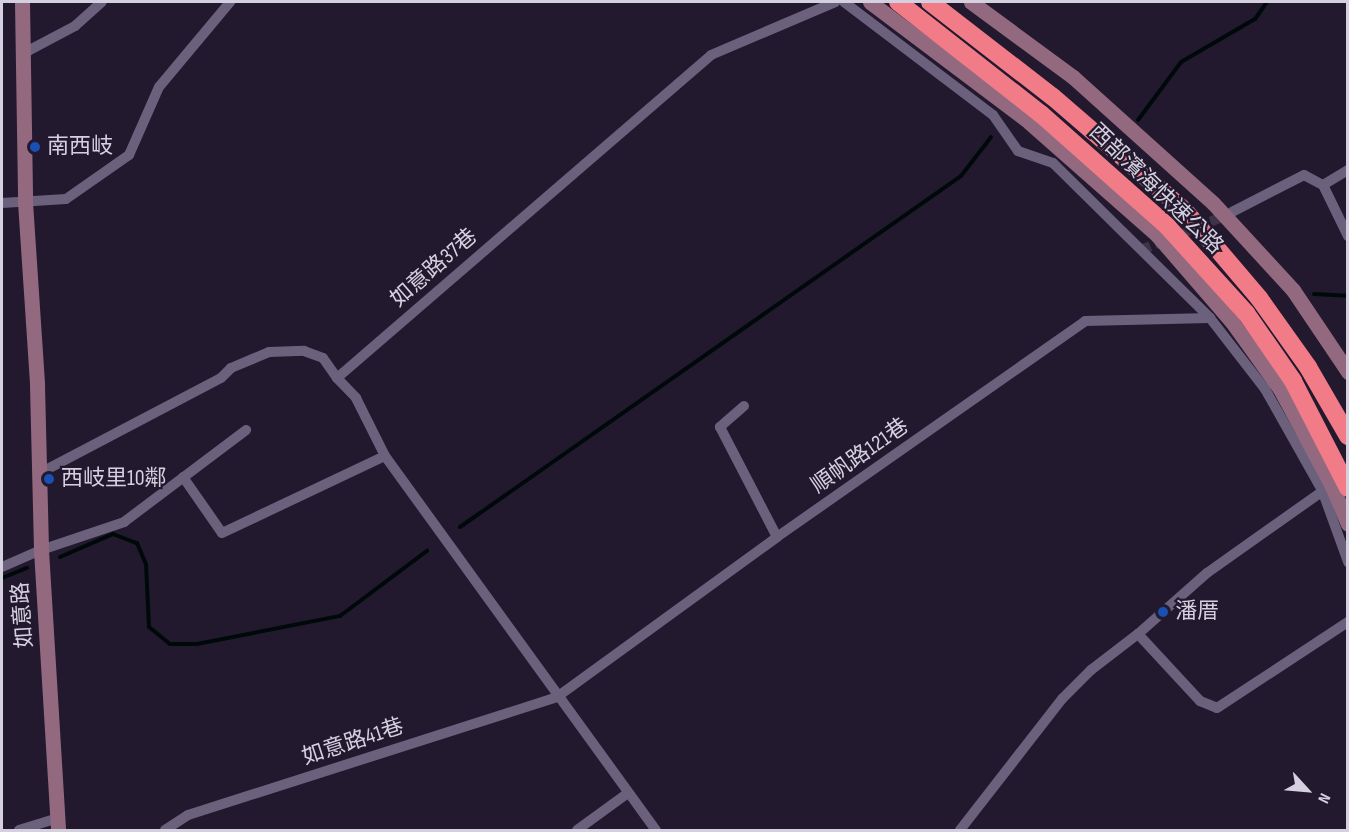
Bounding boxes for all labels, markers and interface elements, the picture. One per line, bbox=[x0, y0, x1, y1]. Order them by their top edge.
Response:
street label: 西部濱海快速公路 bbox=[1084, 118, 1228, 260]
place label: 南西岐 bbox=[47, 134, 113, 160]
marker: 南西岐 bbox=[28, 140, 42, 154]
street label: 如意路37巷 bbox=[385, 223, 483, 313]
street label: 順帆路121巷 bbox=[806, 413, 914, 499]
place label: 西岐里10鄰 bbox=[61, 466, 167, 492]
marker: 西岐里10鄰 bbox=[42, 472, 56, 486]
street label: 如意路 bbox=[8, 581, 38, 649]
place label: 潘厝 bbox=[1175, 599, 1219, 625]
marker: 潘厝 bbox=[1156, 605, 1170, 619]
street label: 如意路41巷 bbox=[299, 713, 407, 771]
north arrow bbox=[1277, 760, 1337, 820]
text: N bbox=[1313, 790, 1334, 806]

